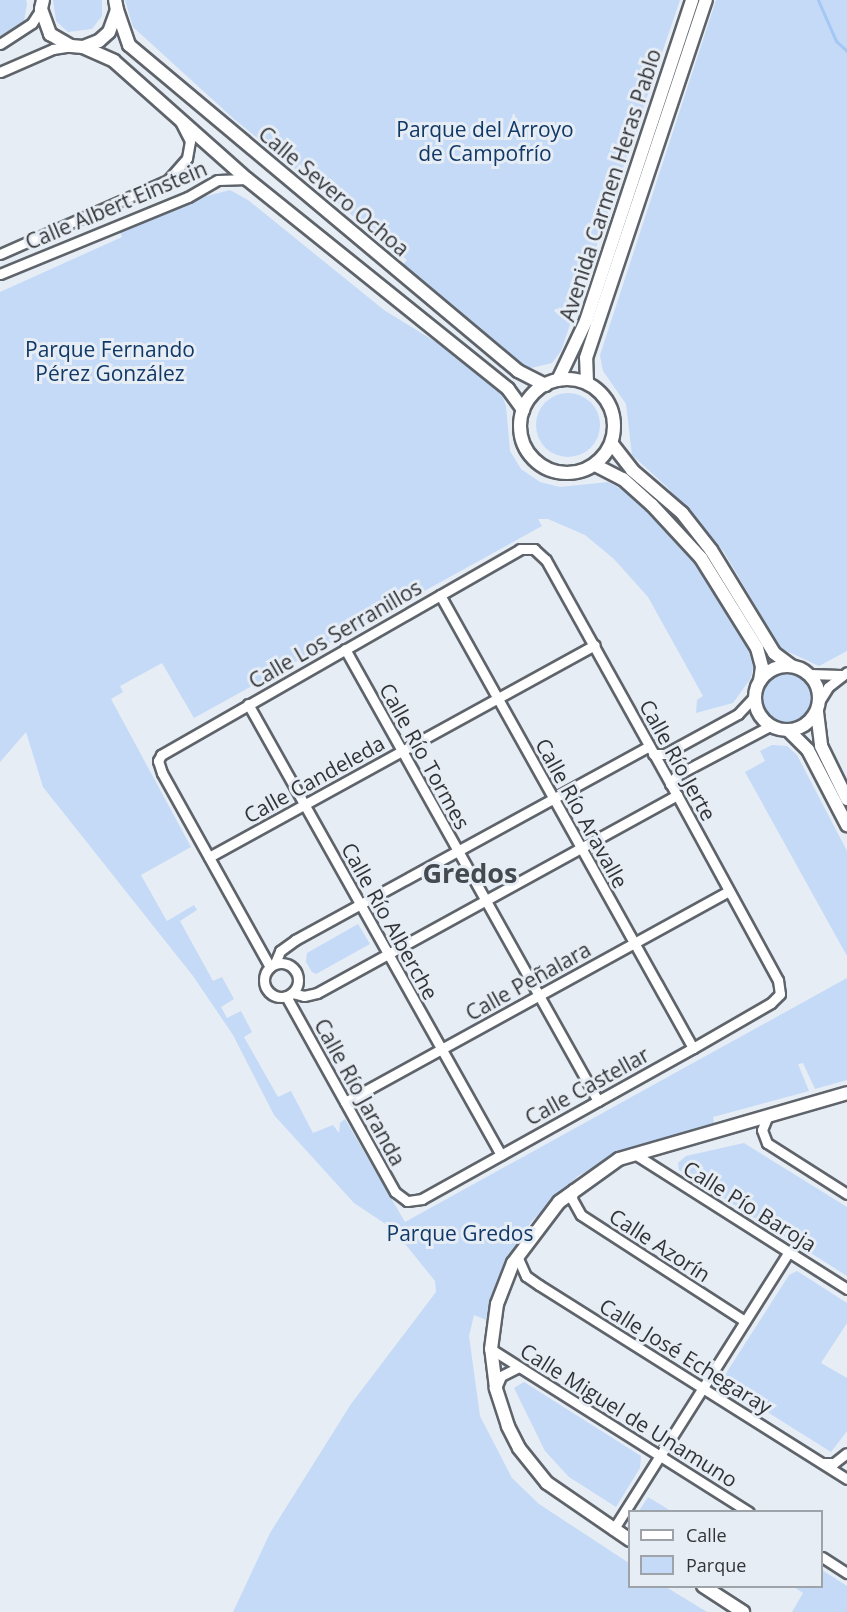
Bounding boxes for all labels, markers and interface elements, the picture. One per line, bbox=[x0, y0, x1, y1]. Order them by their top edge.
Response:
street label: Avenida Carmen Heras Pablo bbox=[554, 46, 666, 324]
park label: Parque del Arroyo de Campofrío bbox=[396, 116, 574, 166]
street label: Calle Severo Ochoa bbox=[254, 121, 414, 261]
street label: Calle Albert Einstein bbox=[21, 155, 211, 255]
park label: Parque Fernando Pérez González bbox=[25, 336, 195, 386]
street label: Calle Los Serranillos bbox=[244, 574, 426, 694]
street label: Calle Río Tormes bbox=[374, 679, 476, 833]
street label: Calle Río Jerte bbox=[634, 695, 722, 825]
street label: Calle Candeleda bbox=[239, 730, 389, 828]
street label: Calle Río Aravalle bbox=[530, 734, 634, 892]
street label: Calle Río Alberche bbox=[336, 838, 444, 1004]
district label: Gredos bbox=[423, 857, 517, 889]
street label: Calle Peñalara bbox=[461, 936, 595, 1026]
street label: Calle Río Jaranda bbox=[309, 1014, 411, 1170]
street label: Calle Castellar bbox=[521, 1042, 653, 1130]
street label: Calle Pío Baroja bbox=[679, 1155, 821, 1257]
street label: Calle Azorín bbox=[605, 1203, 715, 1287]
park label: Parque Gredos bbox=[387, 1220, 533, 1246]
street label: Calle José Echegaray bbox=[595, 1293, 777, 1419]
street label: Calle Miguel de Unamuno bbox=[516, 1338, 742, 1492]
legend bbox=[628, 1510, 823, 1588]
text: Calle bbox=[686, 1523, 727, 1547]
text: Parque bbox=[686, 1553, 746, 1577]

